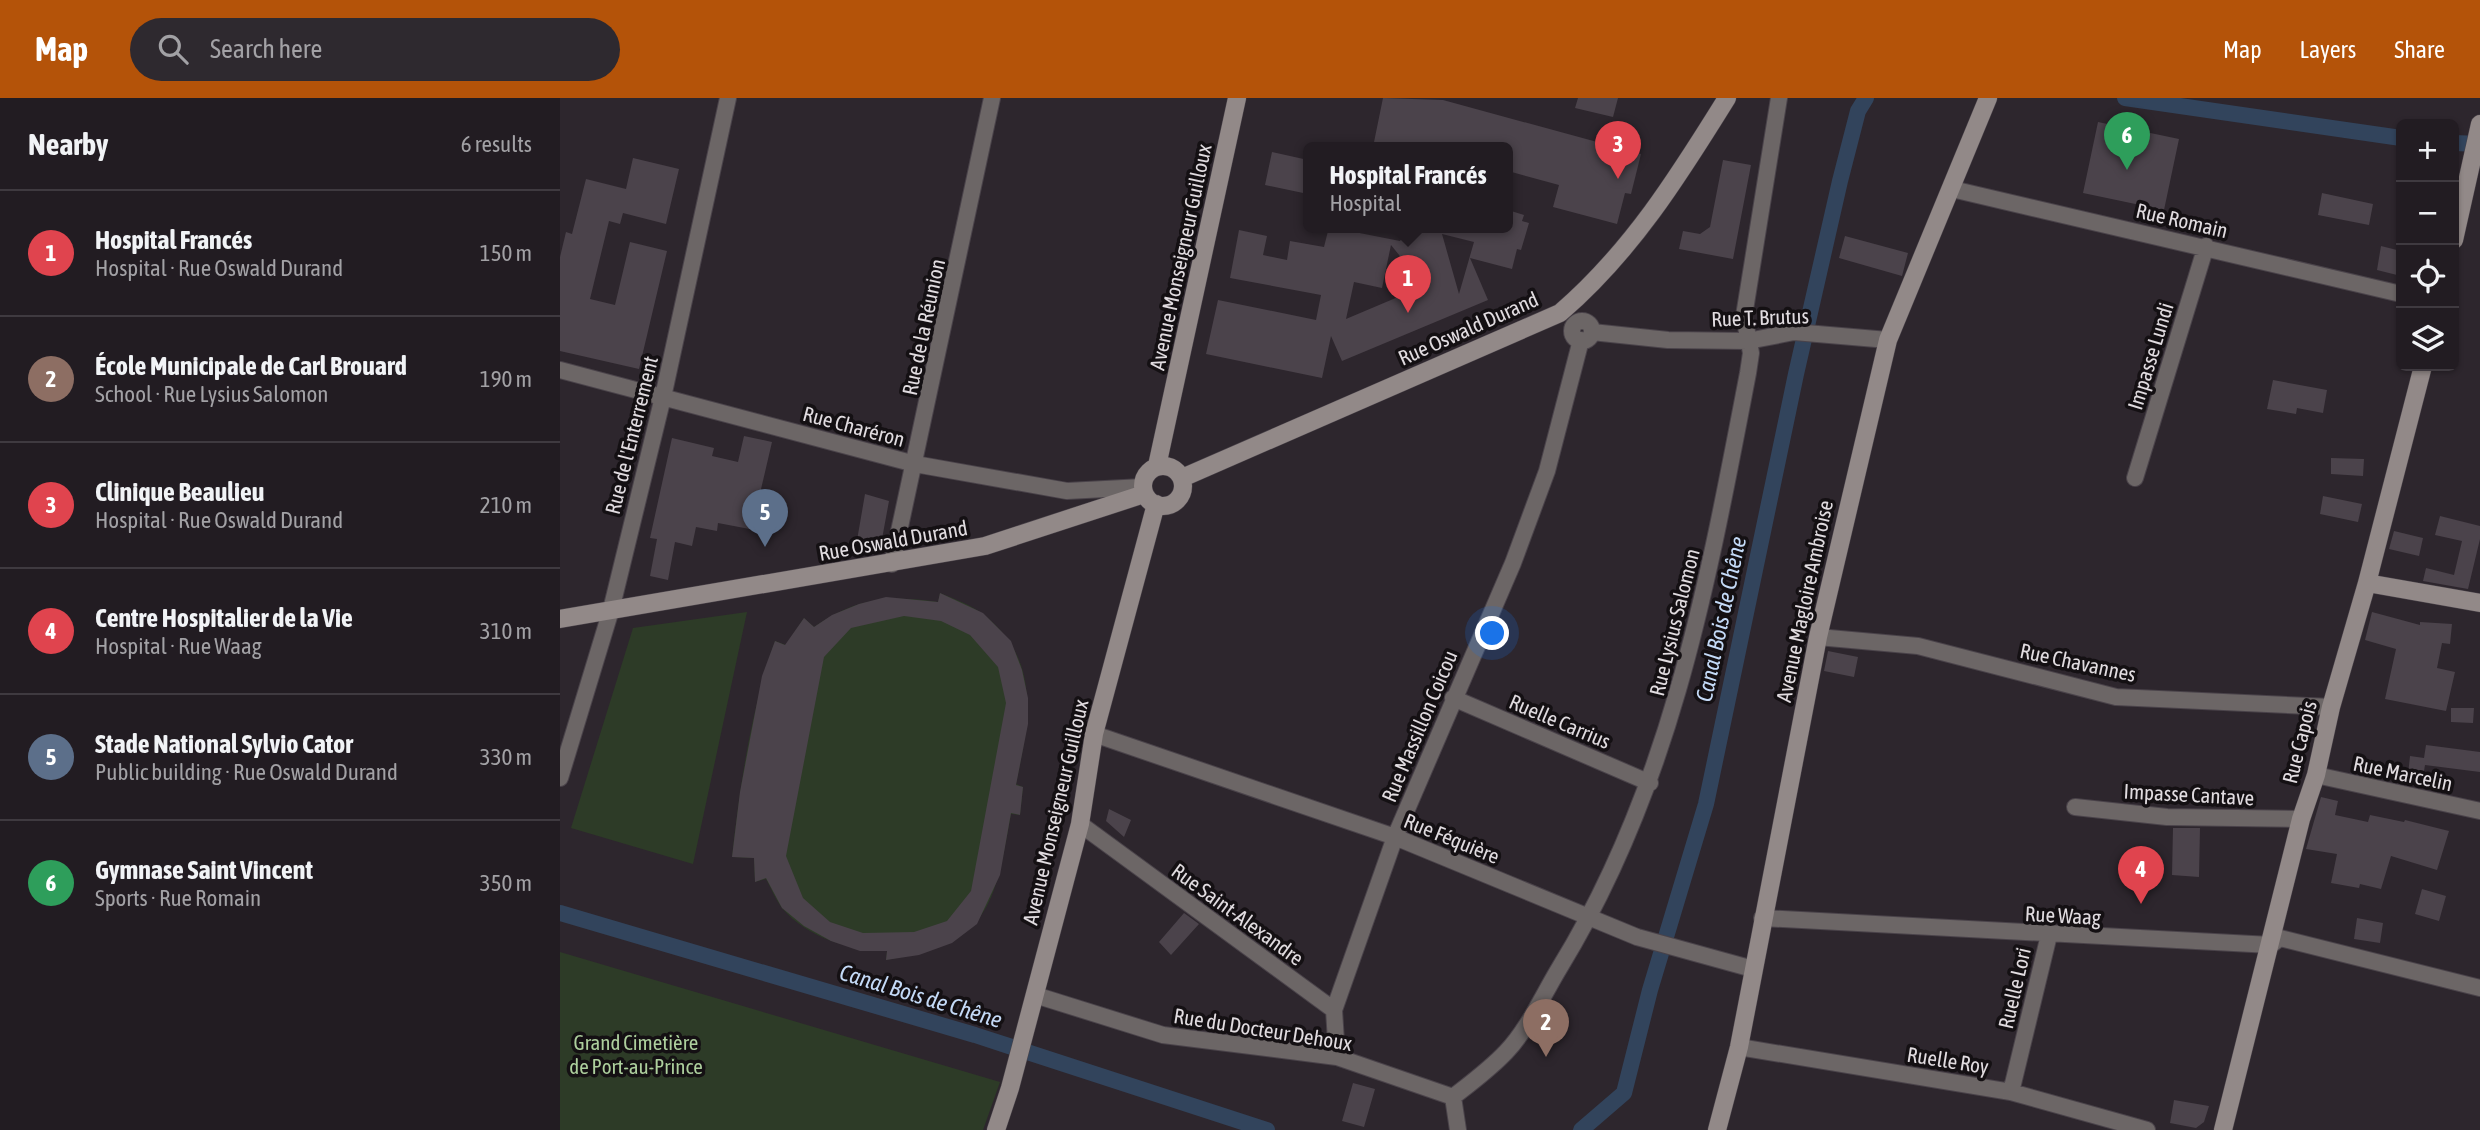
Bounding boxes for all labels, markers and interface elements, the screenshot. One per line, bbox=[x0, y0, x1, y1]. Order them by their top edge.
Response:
search box bbox=[130, 18, 620, 81]
text: Map bbox=[35, 30, 88, 68]
icon: search bbox=[154, 30, 192, 68]
text: Search here bbox=[210, 34, 322, 64]
text: Map bbox=[2223, 36, 2262, 63]
text: Layers bbox=[2300, 36, 2356, 63]
text: Share bbox=[2394, 36, 2445, 63]
pin: 6 bbox=[2104, 112, 2150, 170]
map controls bbox=[2396, 119, 2459, 371]
button: + bbox=[2396, 119, 2459, 182]
pin: 3 bbox=[1595, 121, 1641, 179]
text: Nearby bbox=[28, 127, 108, 161]
text: 6 results bbox=[461, 131, 532, 157]
street label: Avenue Monseigneur Guilloux bbox=[1144, 141, 1216, 372]
popup bbox=[1303, 142, 1513, 233]
text: Hospital Francés bbox=[1329, 160, 1487, 190]
button: − bbox=[2396, 182, 2459, 245]
text: Hospital bbox=[1329, 190, 1401, 216]
street label: Rue Romain bbox=[2134, 198, 2230, 242]
text: Hospital Francés bbox=[95, 225, 252, 255]
text: 1 bbox=[46, 240, 56, 266]
text: 150 m bbox=[480, 240, 532, 266]
button: locate bbox=[2396, 245, 2459, 308]
text: Hospital · Rue Oswald Durand bbox=[95, 255, 343, 281]
pin: 1 bbox=[1385, 255, 1431, 313]
street label: Rue de la Réunion bbox=[897, 257, 949, 397]
street label: Rue Oswald Durand bbox=[1394, 286, 1542, 370]
street label: Impasse Lundi bbox=[2122, 300, 2178, 412]
street label: Rue T. Brutus bbox=[1711, 303, 1809, 331]
button: layers bbox=[2396, 308, 2459, 371]
text: École Municipale de Carl Brouard bbox=[95, 351, 407, 381]
street label: Rue de l'Enterrement bbox=[600, 354, 662, 516]
text: 2 bbox=[46, 366, 56, 392]
text: 190 m bbox=[480, 366, 532, 392]
text: School · Rue Lysius Salomon bbox=[95, 381, 329, 407]
street label: Rue Charéron bbox=[800, 401, 908, 451]
text: Clinique Beaulieu bbox=[95, 477, 264, 507]
pin: 5 bbox=[742, 489, 788, 547]
text: 3 bbox=[46, 492, 56, 518]
text: 210 m bbox=[480, 492, 532, 518]
street label: Avenue Magloire Ambroise bbox=[1771, 498, 1837, 704]
text: Hospital · Rue Oswald Durand bbox=[95, 507, 343, 533]
street label: Rue Oswald Durand bbox=[817, 515, 969, 565]
water label: Canal Bois de Chêne bbox=[1691, 534, 1751, 704]
street label: Rue Lysius Salomon bbox=[1644, 546, 1704, 698]
text: Centre Hospitalier de la Vie bbox=[95, 603, 353, 633]
your location bbox=[1475, 616, 1509, 650]
text: 4 bbox=[46, 618, 56, 644]
text: 310 m bbox=[480, 618, 532, 644]
text: Hospital · Rue Waag bbox=[95, 633, 262, 659]
street label: Rue Chavannes bbox=[2018, 638, 2138, 686]
street label: Rue Massillon Coicou bbox=[1376, 647, 1462, 805]
street label: Ruelle Carrius bbox=[1506, 689, 1614, 753]
street label: Avenue Monseigneur Guilloux bbox=[1017, 697, 1093, 927]
street label: Rue Capois bbox=[2277, 698, 2321, 786]
text: Stade National Sylvio Cator bbox=[95, 729, 353, 759]
text: 5 bbox=[46, 744, 56, 770]
text: 330 m bbox=[480, 744, 532, 770]
street label: Rue Marcelin bbox=[2351, 751, 2455, 795]
text: Public building · Rue Oswald Durand bbox=[95, 759, 398, 785]
street label: Impasse Cantave bbox=[2123, 779, 2255, 809]
street label: Rue Féquière bbox=[1401, 808, 1503, 868]
pin: 4 bbox=[2118, 846, 2164, 904]
text: Gymnase Saint Vincent bbox=[95, 855, 313, 885]
street label: Rue Saint-Alexandre bbox=[1167, 858, 1309, 970]
text: 6 bbox=[46, 870, 56, 896]
text: 350 m bbox=[480, 870, 532, 896]
text: Sports · Rue Romain bbox=[95, 885, 261, 911]
street label: Rue Waag bbox=[2024, 901, 2102, 929]
street label: Ruelle Lori bbox=[1993, 945, 2035, 1031]
water label: Canal Bois de Chêne bbox=[837, 959, 1005, 1033]
pin: 2 bbox=[1523, 999, 1569, 1057]
street label: Rue du Docteur Dehoux bbox=[1172, 1003, 1354, 1055]
park label: Grand Cimetière de Port-au-Prince bbox=[569, 1030, 703, 1078]
street label: Ruelle Roy bbox=[1905, 1042, 1991, 1078]

